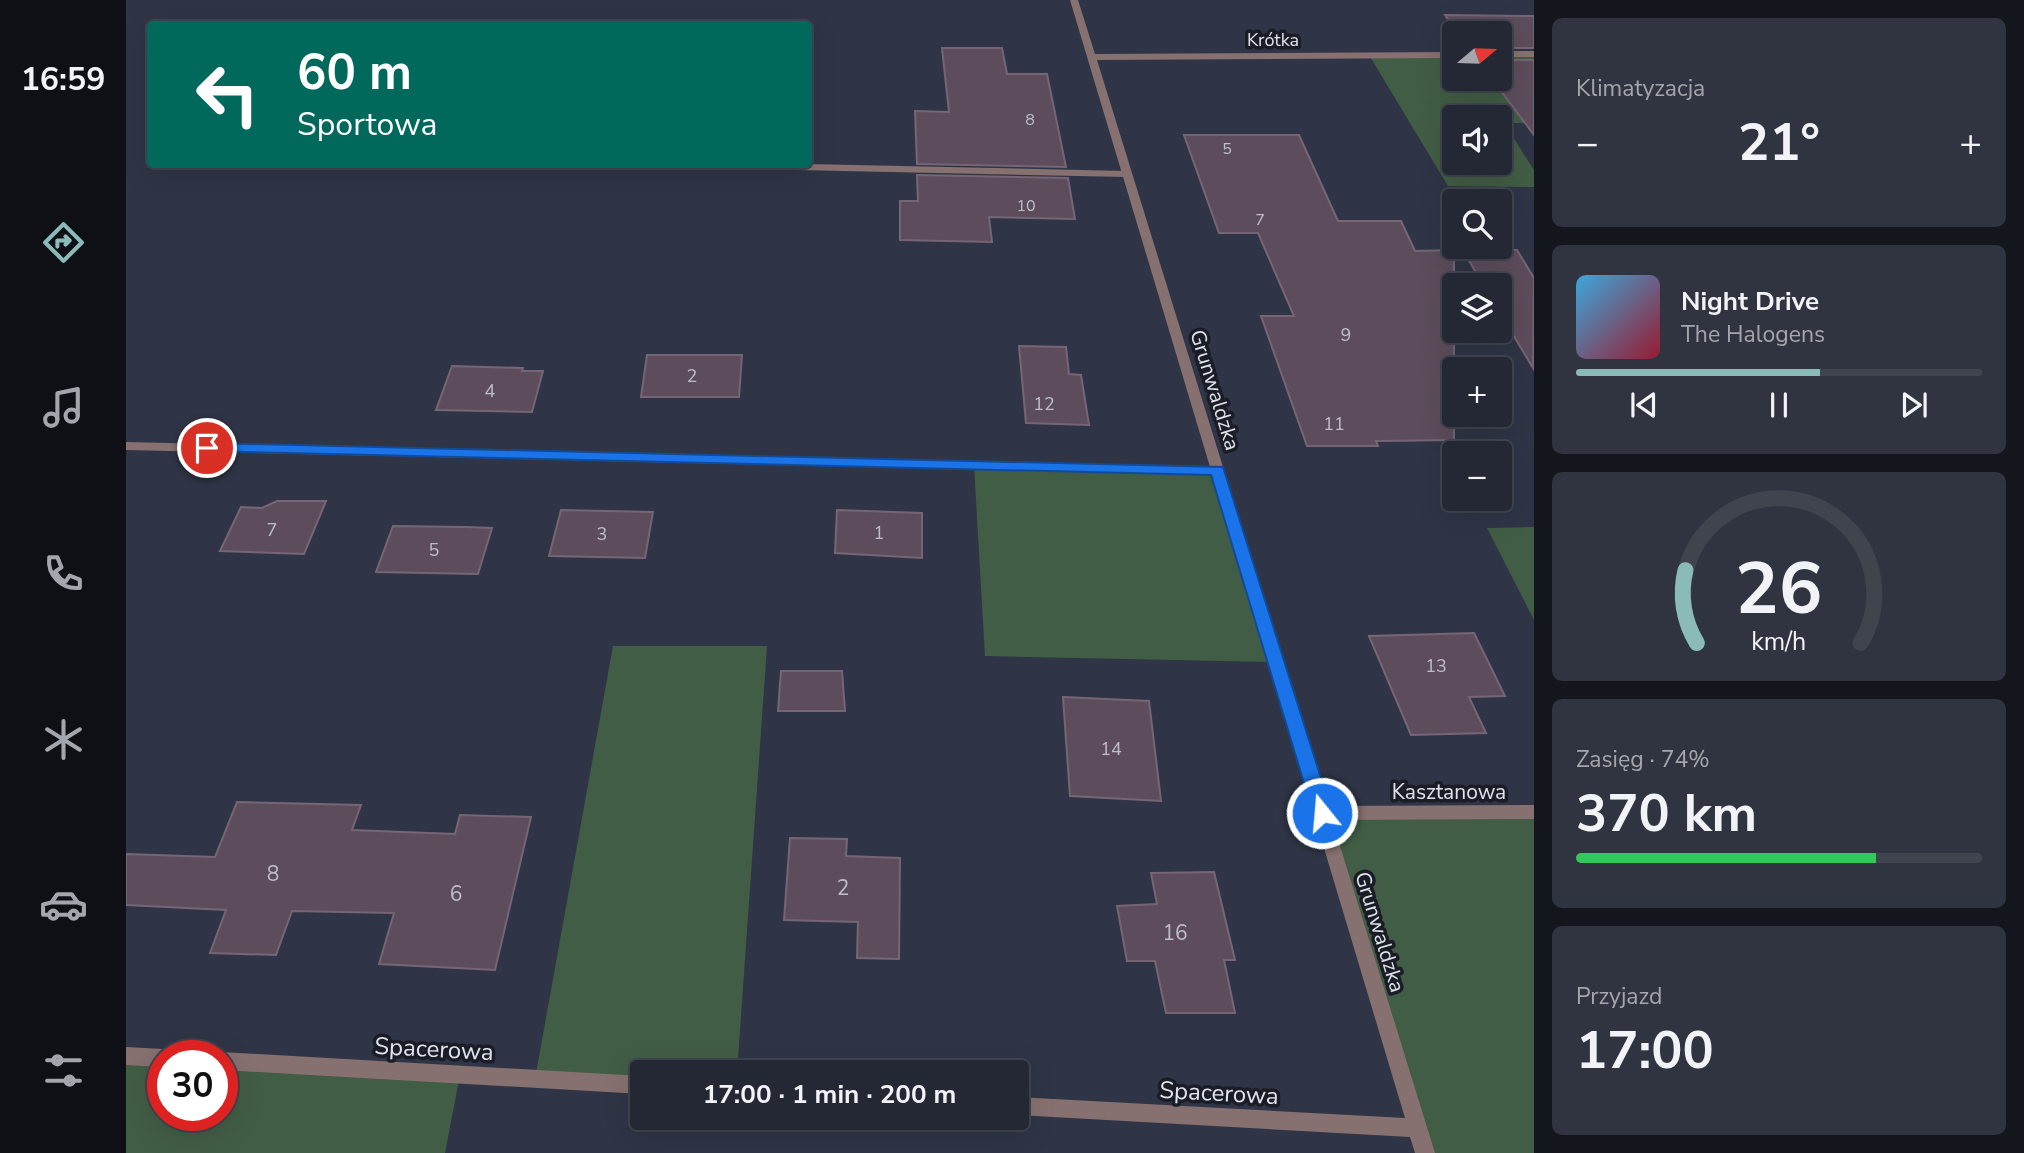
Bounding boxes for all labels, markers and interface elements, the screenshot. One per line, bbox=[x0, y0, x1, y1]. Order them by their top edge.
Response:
north arrow bbox=[1442, 21, 1512, 91]
map controls bbox=[1442, 21, 1512, 511]
street label: Krótka bbox=[1247, 28, 1299, 52]
text: 60 m bbox=[297, 39, 412, 106]
icon: left bbox=[182, 49, 273, 140]
text: 16:59 bbox=[21, 58, 105, 101]
text: Klimatyzacja bbox=[1576, 73, 1705, 104]
text: Sportowa bbox=[297, 103, 438, 146]
button: sound bbox=[1442, 105, 1512, 175]
text: 21° bbox=[1738, 107, 1820, 178]
house number: 8 bbox=[1025, 109, 1035, 131]
text: − bbox=[1576, 118, 1599, 169]
text: + bbox=[1959, 118, 1982, 169]
house number: 5 bbox=[1222, 138, 1232, 160]
button: search bbox=[1442, 189, 1512, 259]
house number: 10 bbox=[1016, 195, 1036, 217]
house number: 7 bbox=[1255, 209, 1265, 231]
icon: directions bbox=[39, 218, 88, 267]
button: layers bbox=[1442, 273, 1512, 343]
text: Night Drive bbox=[1681, 284, 1819, 319]
text: The Halogens bbox=[1681, 319, 1825, 350]
house number: 9 bbox=[1341, 323, 1351, 347]
street label: Grunwaldzka bbox=[1183, 326, 1247, 454]
button: + bbox=[1442, 357, 1512, 427]
house number: 2 bbox=[687, 364, 697, 388]
house number: 4 bbox=[485, 379, 496, 403]
icon: music bbox=[39, 383, 88, 432]
icon: previous bbox=[1625, 386, 1663, 424]
icon: pause bbox=[1760, 386, 1798, 424]
icon: next bbox=[1895, 386, 1933, 424]
house number: 12 bbox=[1033, 392, 1055, 416]
house number: 11 bbox=[1323, 412, 1345, 436]
pin bbox=[177, 418, 237, 478]
icon: arrive bbox=[188, 429, 226, 467]
button: − bbox=[1442, 441, 1512, 511]
house number: 7 bbox=[267, 518, 277, 542]
house number: 1 bbox=[874, 521, 884, 545]
house number: 3 bbox=[597, 522, 607, 546]
house number: 5 bbox=[429, 538, 439, 562]
text: 26 bbox=[1735, 539, 1823, 639]
icon: phone bbox=[39, 549, 88, 598]
text: km/h bbox=[1751, 624, 1807, 658]
house number: 13 bbox=[1425, 654, 1447, 678]
icon: climate bbox=[39, 715, 88, 764]
house number: 14 bbox=[1100, 737, 1122, 761]
text: Zasięg · 74% bbox=[1576, 744, 1710, 775]
position arrow bbox=[1285, 776, 1359, 850]
street label: Kasztanowa bbox=[1392, 778, 1506, 806]
text: 370 km bbox=[1576, 778, 1757, 849]
house number: 8 bbox=[267, 860, 279, 888]
street label: Grunwaldzka bbox=[1348, 868, 1412, 996]
house number: 2 bbox=[837, 874, 849, 902]
icon: car bbox=[39, 880, 88, 929]
house number: 6 bbox=[450, 880, 462, 908]
house number: 16 bbox=[1162, 919, 1188, 947]
text: Przyjazd bbox=[1576, 981, 1662, 1012]
text: 17:00 bbox=[1576, 1015, 1714, 1086]
street label: Spacerowa bbox=[374, 1030, 494, 1068]
speed limit sign: 30 bbox=[147, 1040, 238, 1131]
icon: filters bbox=[39, 1046, 88, 1095]
street label: Spacerowa bbox=[1159, 1074, 1279, 1112]
text: 17:00 · 1 min · 200 m bbox=[703, 1077, 956, 1112]

